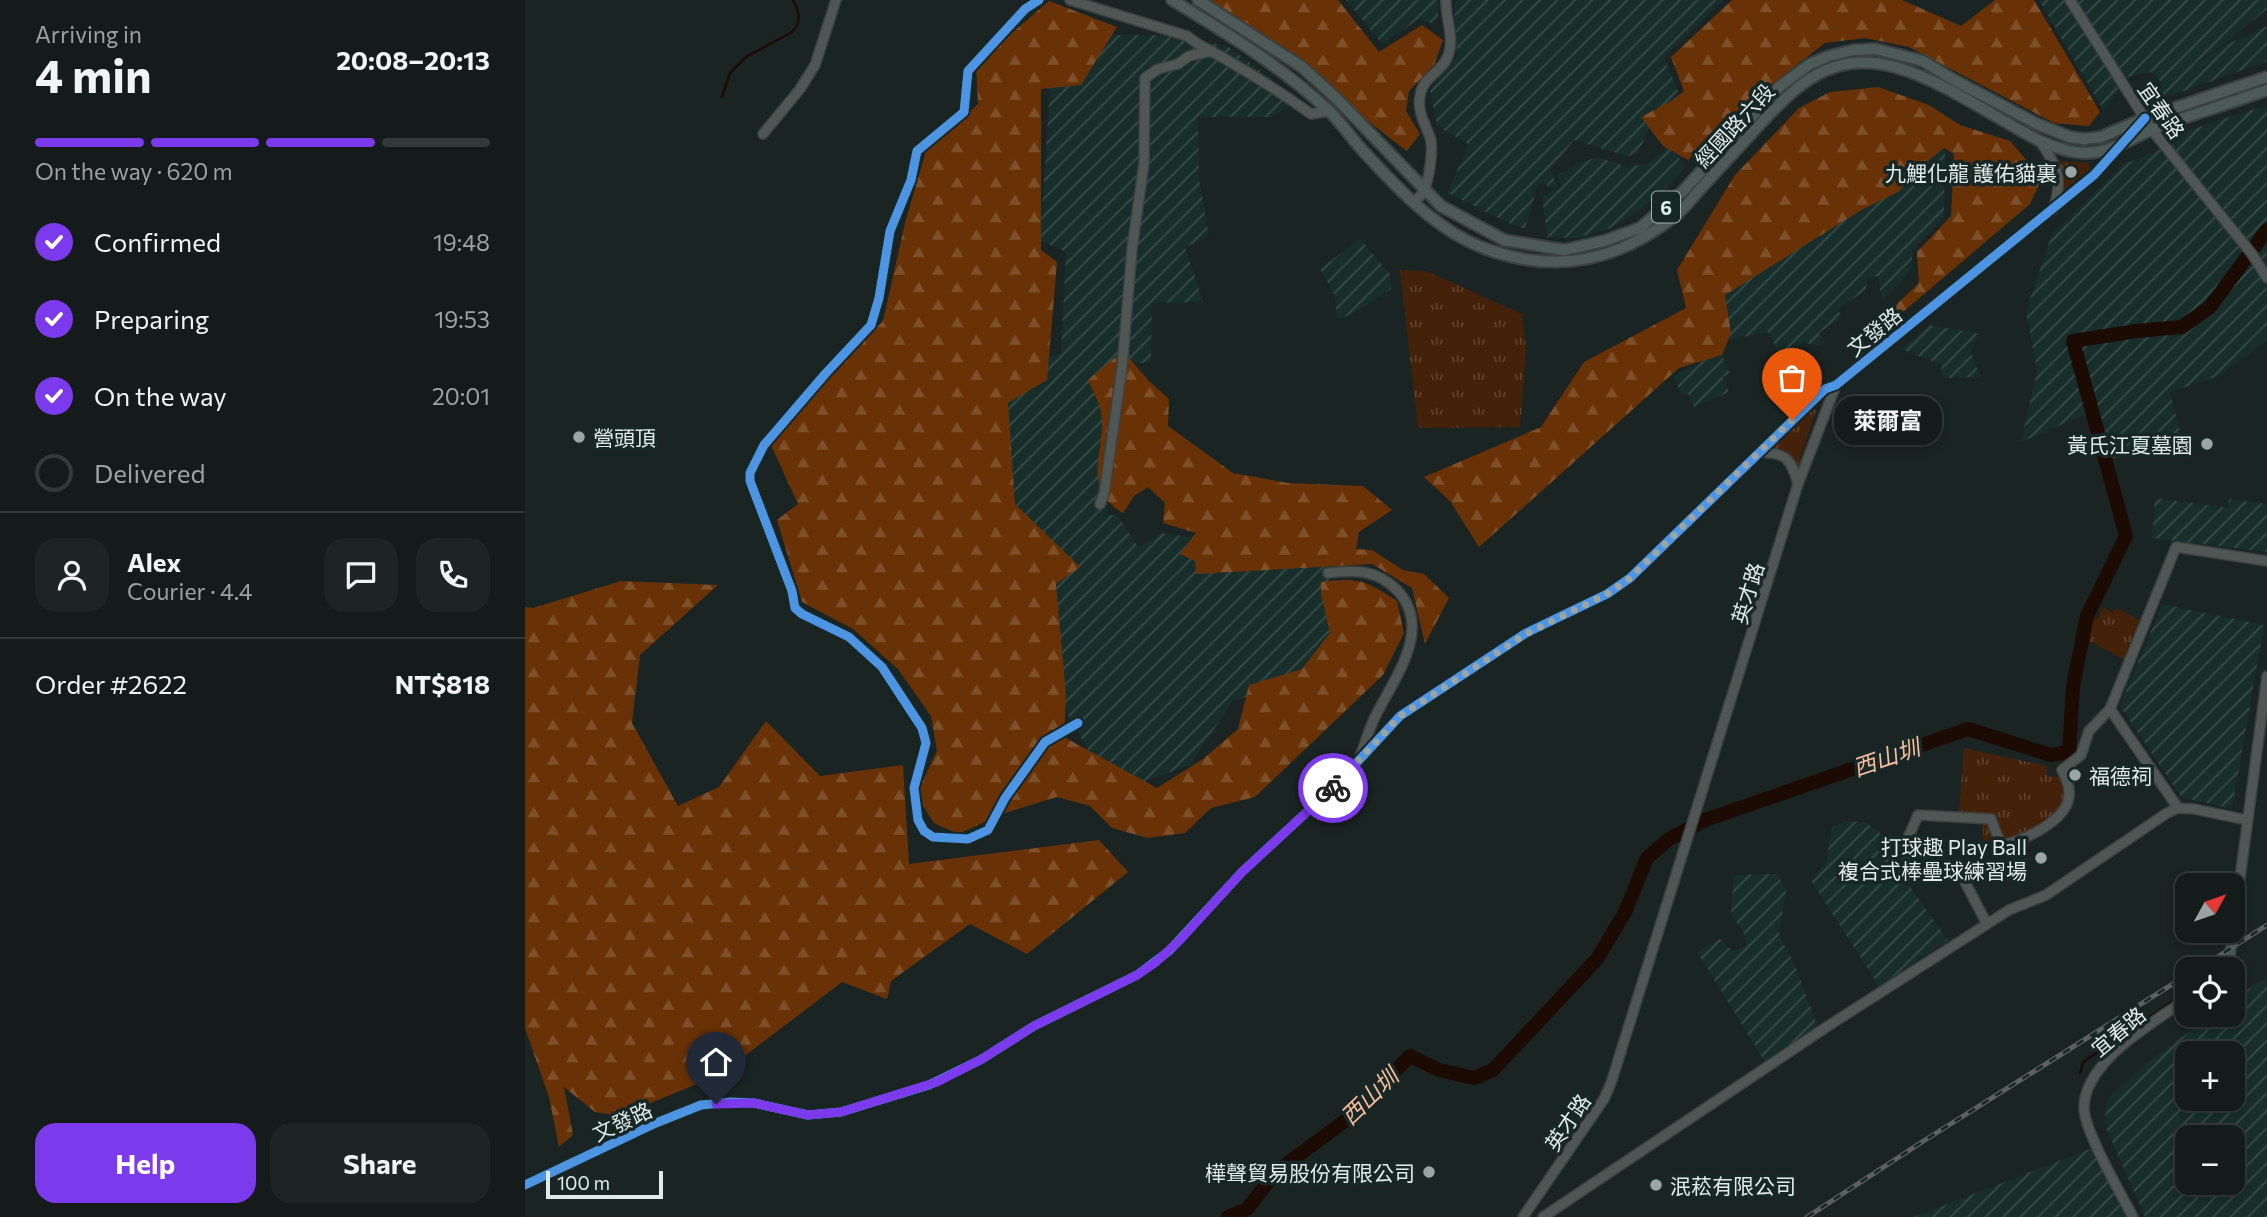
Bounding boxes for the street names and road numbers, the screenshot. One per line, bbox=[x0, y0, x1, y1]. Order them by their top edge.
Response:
street label: 宜春路 bbox=[2134, 77, 2190, 143]
street label: 經國路六段 bbox=[1689, 78, 1779, 172]
road number: 6 bbox=[1652, 192, 1680, 223]
street label: 文發路 bbox=[1842, 301, 1906, 361]
street label: 英才路 bbox=[1726, 559, 1768, 627]
street label: 宜春路 bbox=[2086, 1001, 2150, 1061]
street label: 英才路 bbox=[1539, 1089, 1595, 1155]
street label: 文發路 bbox=[588, 1096, 656, 1146]

